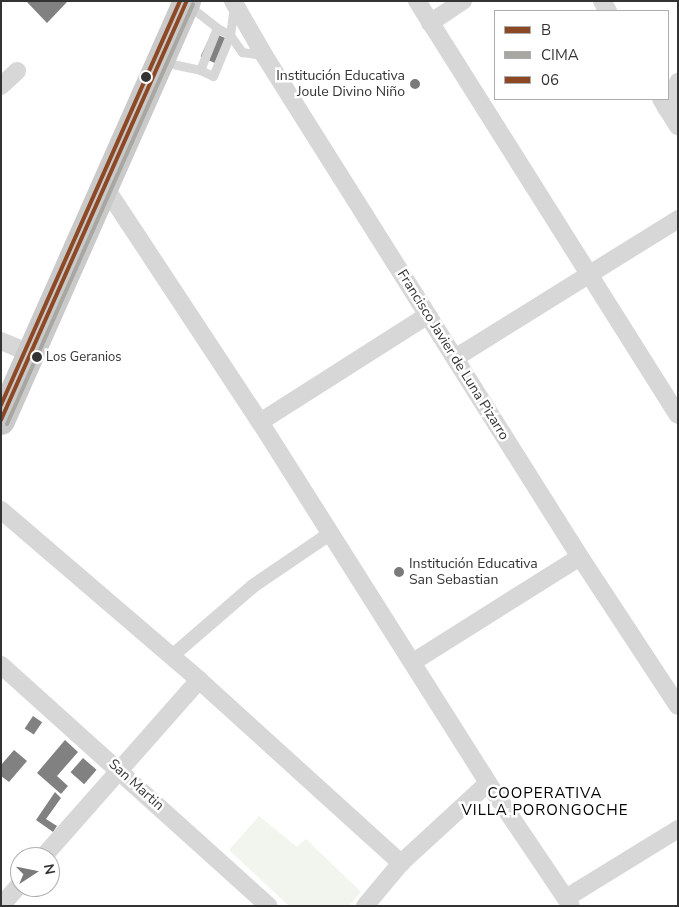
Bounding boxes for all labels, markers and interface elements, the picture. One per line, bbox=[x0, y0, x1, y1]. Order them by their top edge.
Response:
legend bbox=[494, 10, 669, 100]
text: B bbox=[541, 20, 551, 40]
text: CIMA bbox=[541, 45, 579, 65]
place label: Institución Educativa Joule Divino Niño bbox=[276, 68, 405, 100]
text: 06 bbox=[541, 70, 559, 90]
unlabelled marker bbox=[141, 72, 151, 82]
marker: Institución Educativa Joule Divino Niño bbox=[409, 78, 421, 90]
street label: Francisco Javier de Luna Pizarro bbox=[394, 267, 512, 443]
place label: Los Geranios bbox=[46, 349, 122, 365]
marker: Los Geranios bbox=[32, 352, 42, 362]
place label: Institución Educativa San Sebastian bbox=[409, 556, 538, 588]
marker: Institución Educativa San Sebastian bbox=[393, 566, 405, 578]
street label: San Martin bbox=[105, 756, 167, 814]
district label: COOPERATIVA VILLA PORONGOCHE bbox=[459, 784, 631, 819]
north arrow bbox=[10, 847, 60, 897]
text: N bbox=[39, 862, 60, 876]

